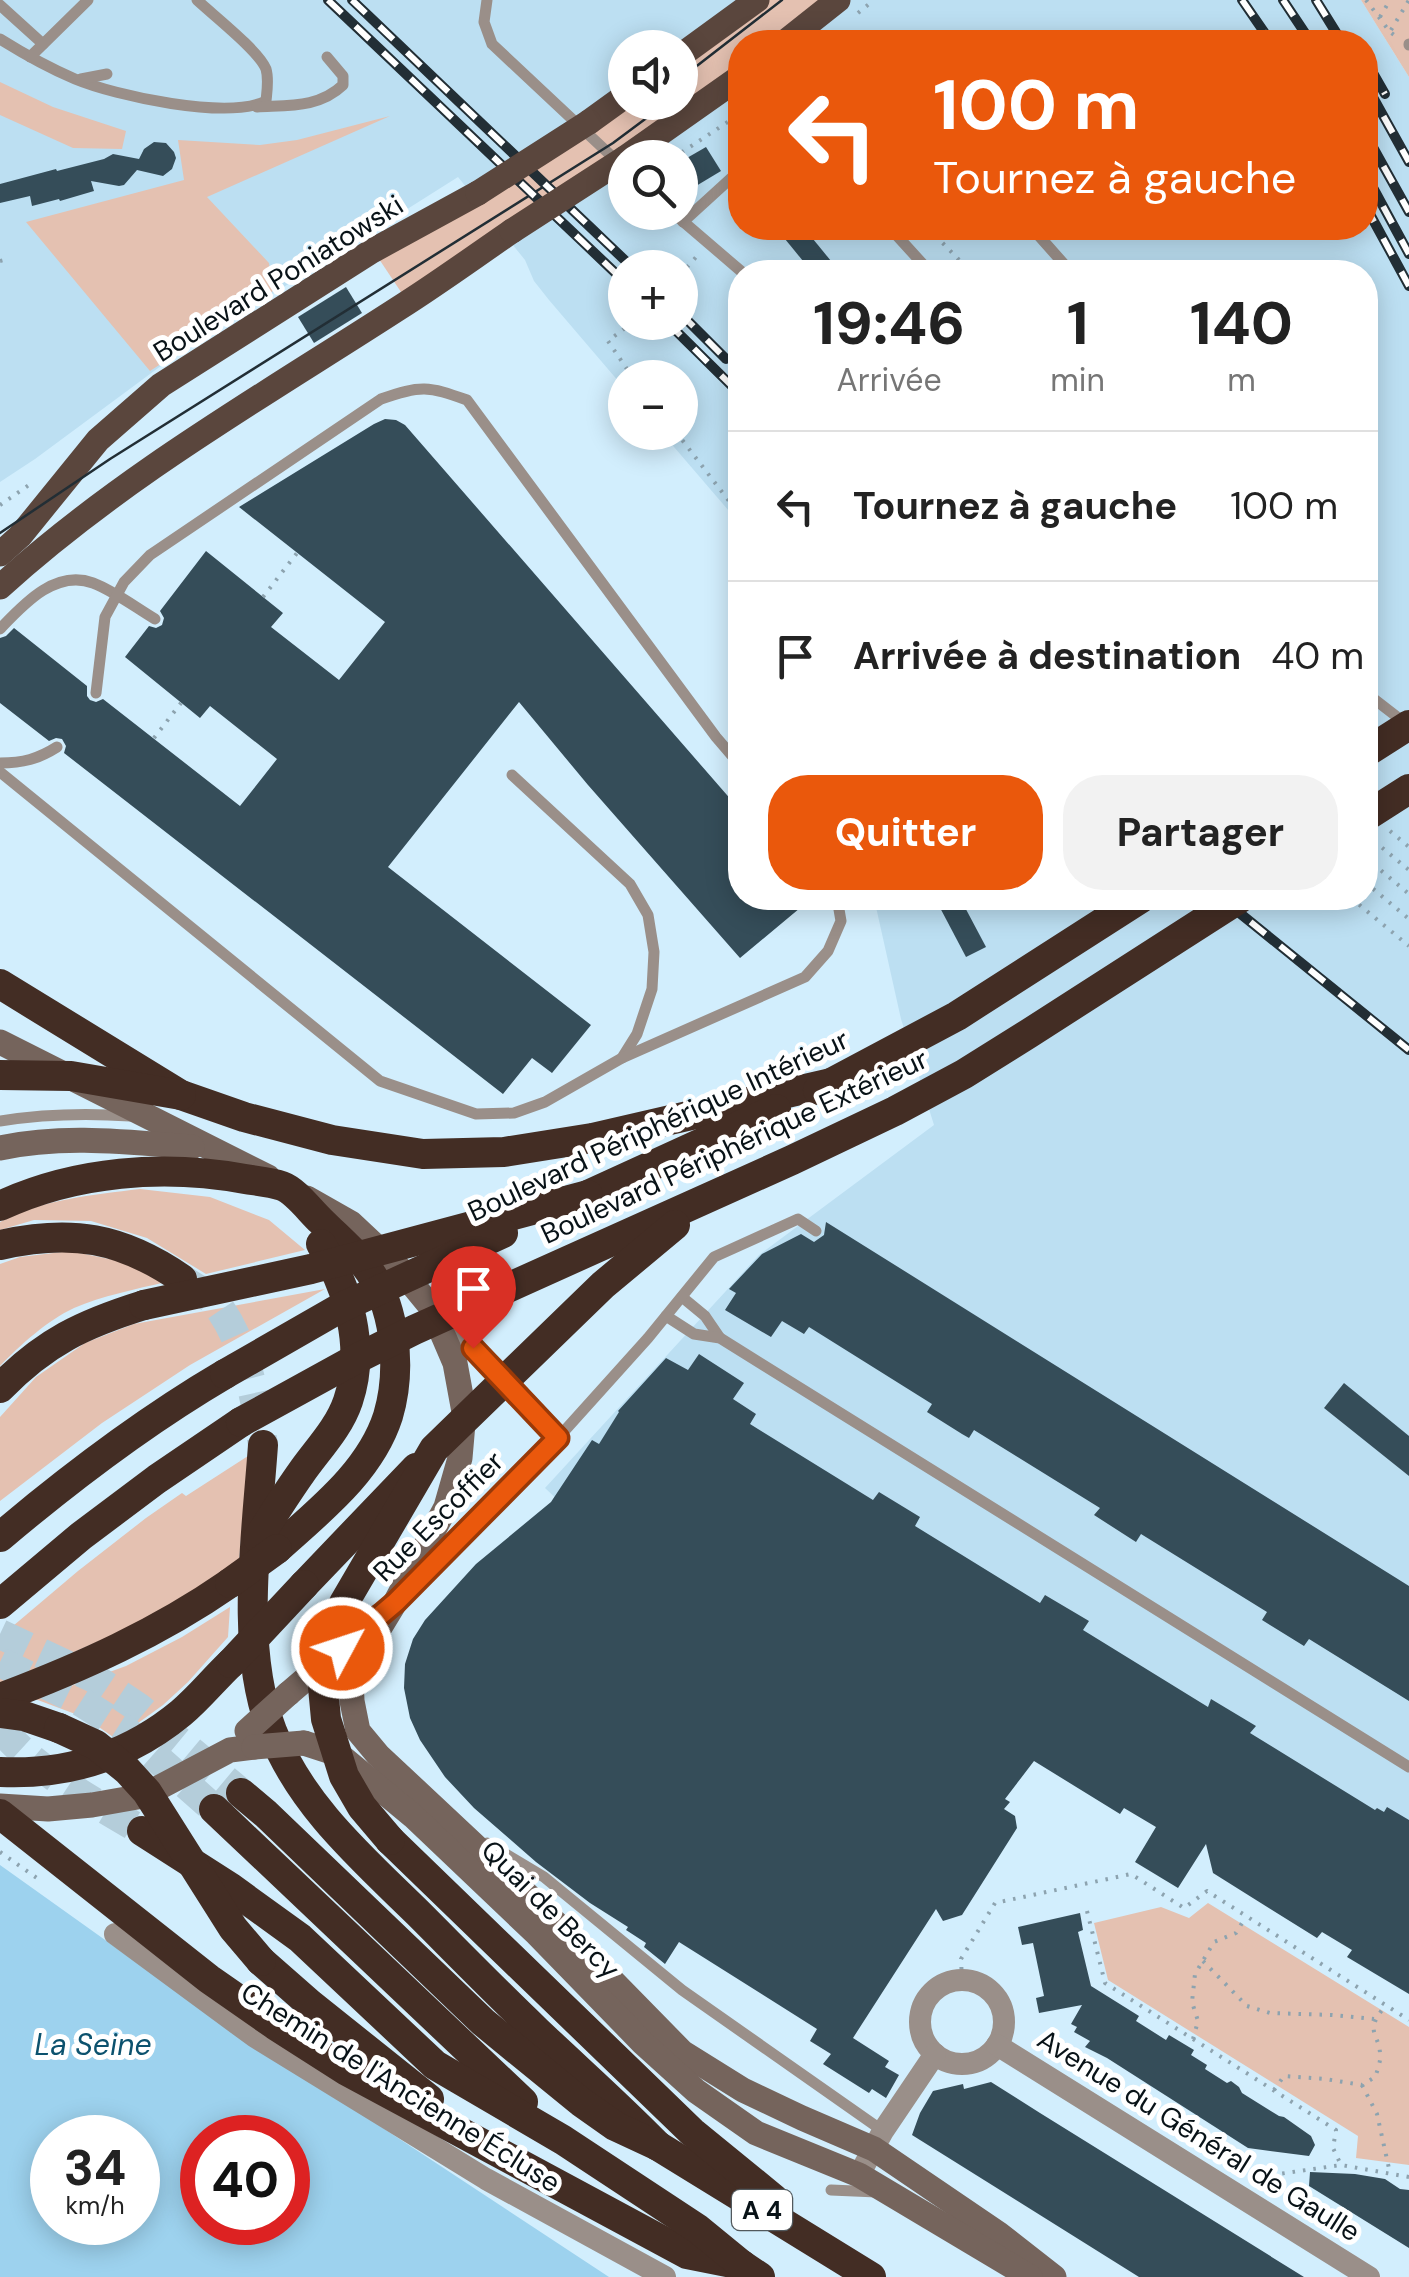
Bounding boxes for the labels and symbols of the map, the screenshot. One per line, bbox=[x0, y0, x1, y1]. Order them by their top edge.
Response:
street label: Boulevard Poniatowski bbox=[146, 186, 410, 370]
street label: Boulevard Périphérique Intérieur bbox=[462, 1021, 854, 1230]
street label: Boulevard Périphérique Extérieur bbox=[535, 1040, 934, 1253]
pin bbox=[431, 1246, 516, 1349]
street label: Rue Escoffier bbox=[365, 1443, 512, 1590]
position arrow bbox=[290, 1596, 394, 1700]
street label: Quai de Bercy bbox=[473, 1832, 628, 1987]
street label: Chemin de l'Ancienne Écluse bbox=[234, 1974, 567, 2201]
street label: Avenue du Général de Gaulle bbox=[1030, 2021, 1367, 2250]
water label: La Seine bbox=[35, 2025, 152, 2064]
speed limit sign: 40 bbox=[180, 2115, 310, 2245]
road number: A 4 bbox=[732, 2190, 792, 2230]

